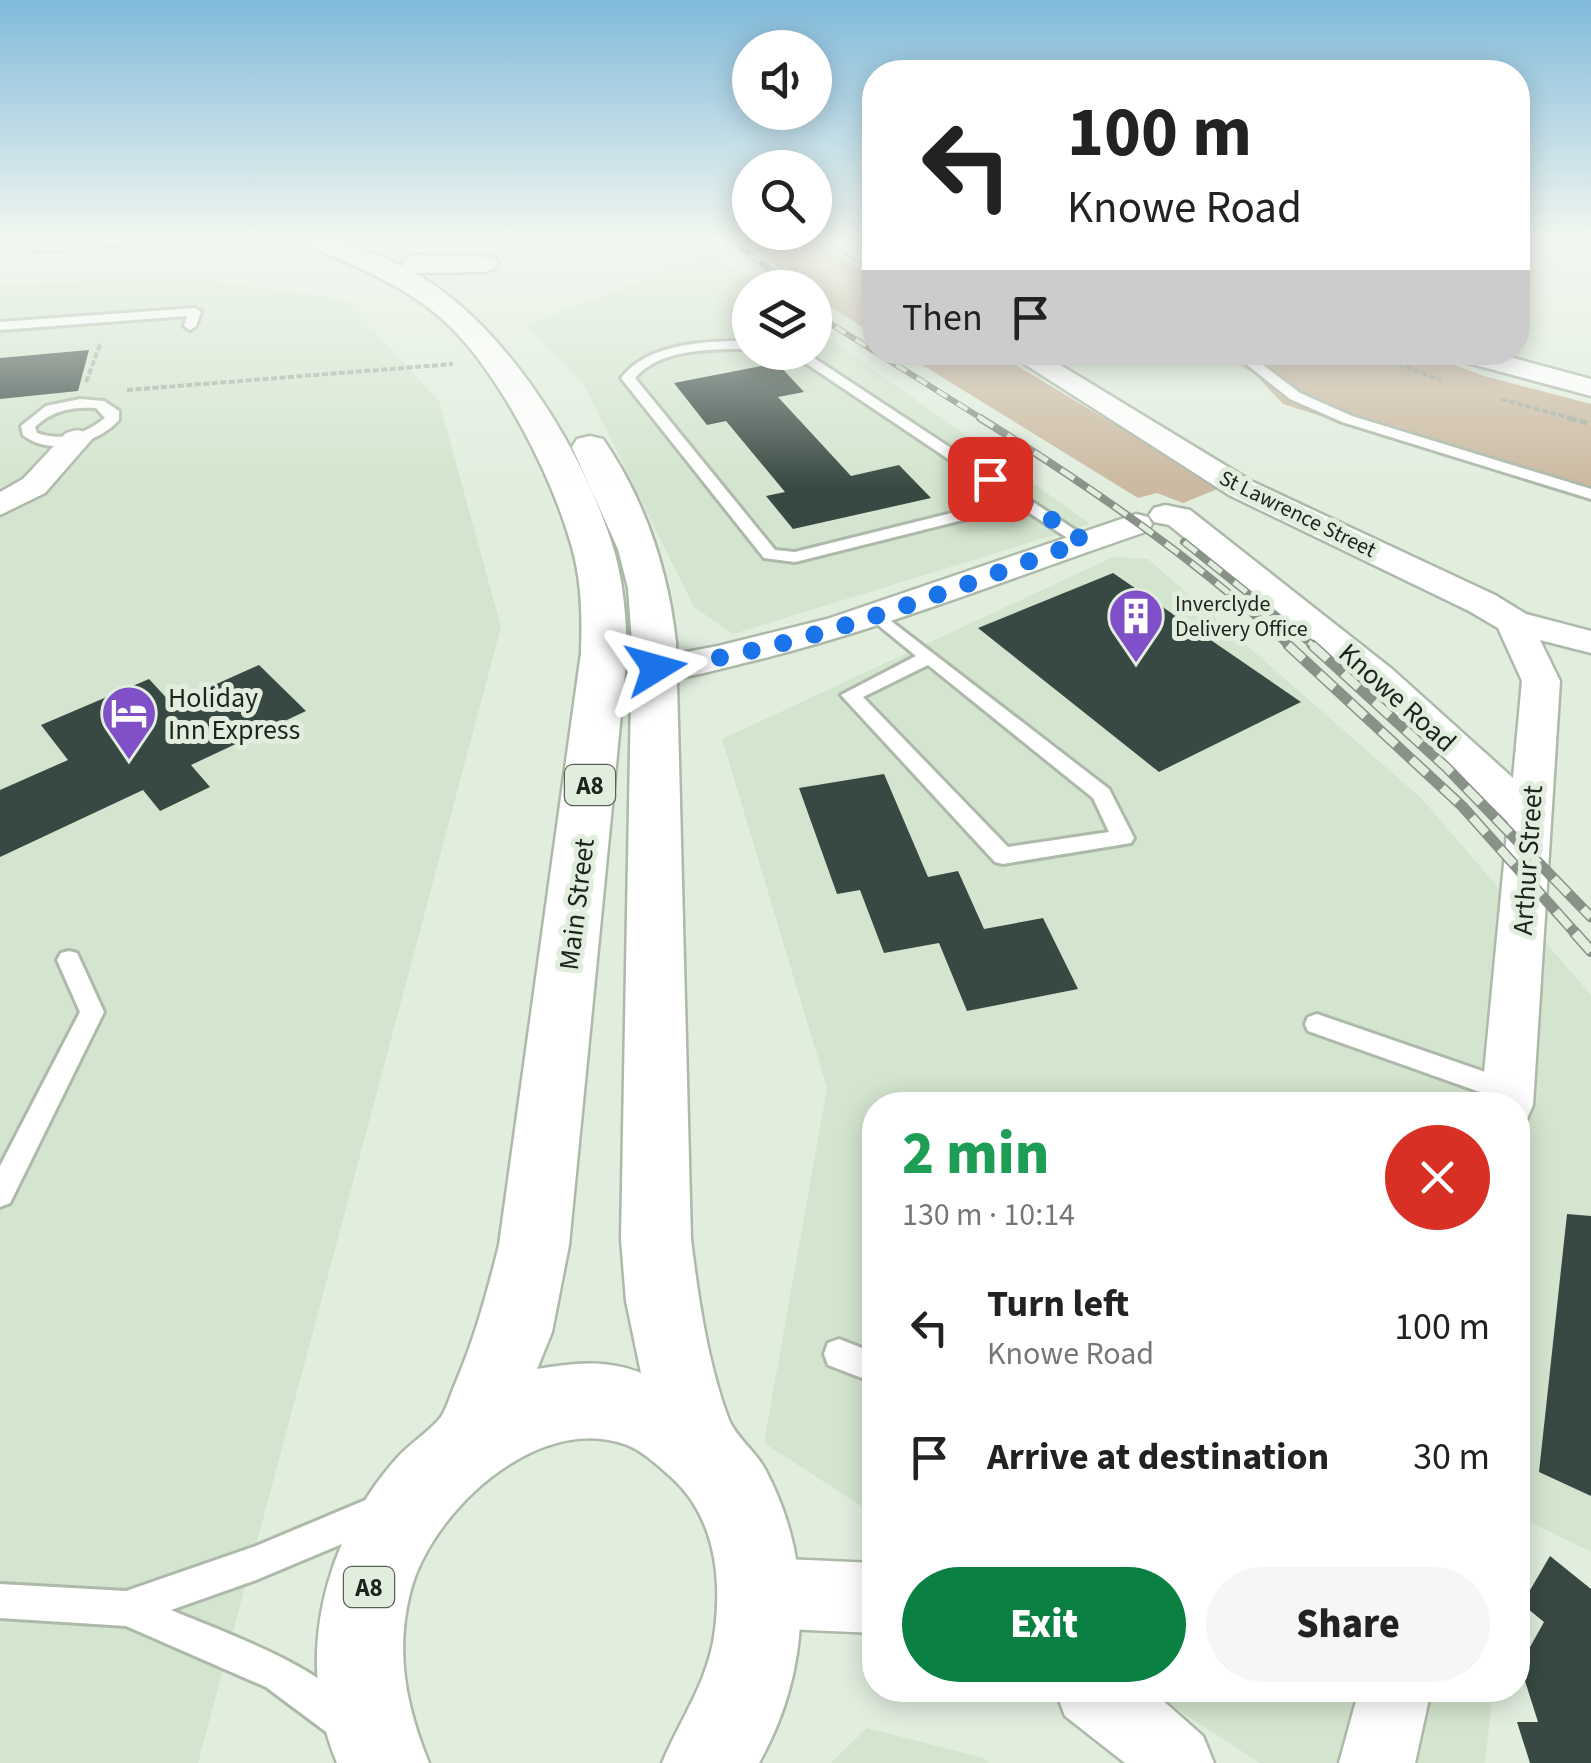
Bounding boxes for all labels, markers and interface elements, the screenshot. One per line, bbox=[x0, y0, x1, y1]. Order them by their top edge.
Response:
map controls bbox=[732, 30, 832, 370]
button: sound bbox=[732, 30, 832, 130]
text: 100 m bbox=[1067, 83, 1252, 183]
icon: left bbox=[902, 100, 1032, 230]
button: search bbox=[732, 150, 832, 250]
text: Knowe Road bbox=[1067, 176, 1302, 240]
button: layers bbox=[732, 270, 832, 370]
icon: arrive bbox=[1003, 290, 1058, 345]
text: Then bbox=[902, 291, 983, 345]
pin bbox=[948, 437, 1033, 522]
icon: arrive bbox=[963, 452, 1018, 507]
street label: St Lawrence Street bbox=[1214, 462, 1382, 566]
building icon: Inverclyde Delivery Office bbox=[1106, 586, 1166, 665]
place label: Inverclyde Delivery Office bbox=[1175, 588, 1308, 645]
position arrow bbox=[604, 616, 708, 720]
street label: Knowe Road bbox=[1330, 634, 1465, 762]
place label: Holiday Inn Express bbox=[168, 678, 300, 750]
hotel icon: Holiday Inn Express bbox=[99, 683, 159, 762]
road number: A8 bbox=[565, 765, 615, 805]
street label: Arthur Street bbox=[1503, 783, 1553, 936]
street label: Main Street bbox=[549, 835, 605, 972]
text: 2 min bbox=[902, 1112, 1049, 1197]
button: close bbox=[1385, 1125, 1490, 1230]
text: 130 m · 10:14 bbox=[902, 1192, 1075, 1238]
text: Turn left bbox=[987, 1277, 1129, 1331]
icon: left bbox=[902, 1300, 957, 1355]
text: 100 m bbox=[1394, 1300, 1490, 1354]
text: Knowe Road bbox=[987, 1331, 1154, 1377]
icon: arrive bbox=[902, 1430, 957, 1485]
text: Arrive at destination bbox=[987, 1430, 1329, 1484]
text: 30 m bbox=[1413, 1430, 1490, 1484]
road number: A8 bbox=[344, 1567, 394, 1607]
button: Exit bbox=[902, 1567, 1186, 1682]
button: Share bbox=[1206, 1567, 1490, 1682]

